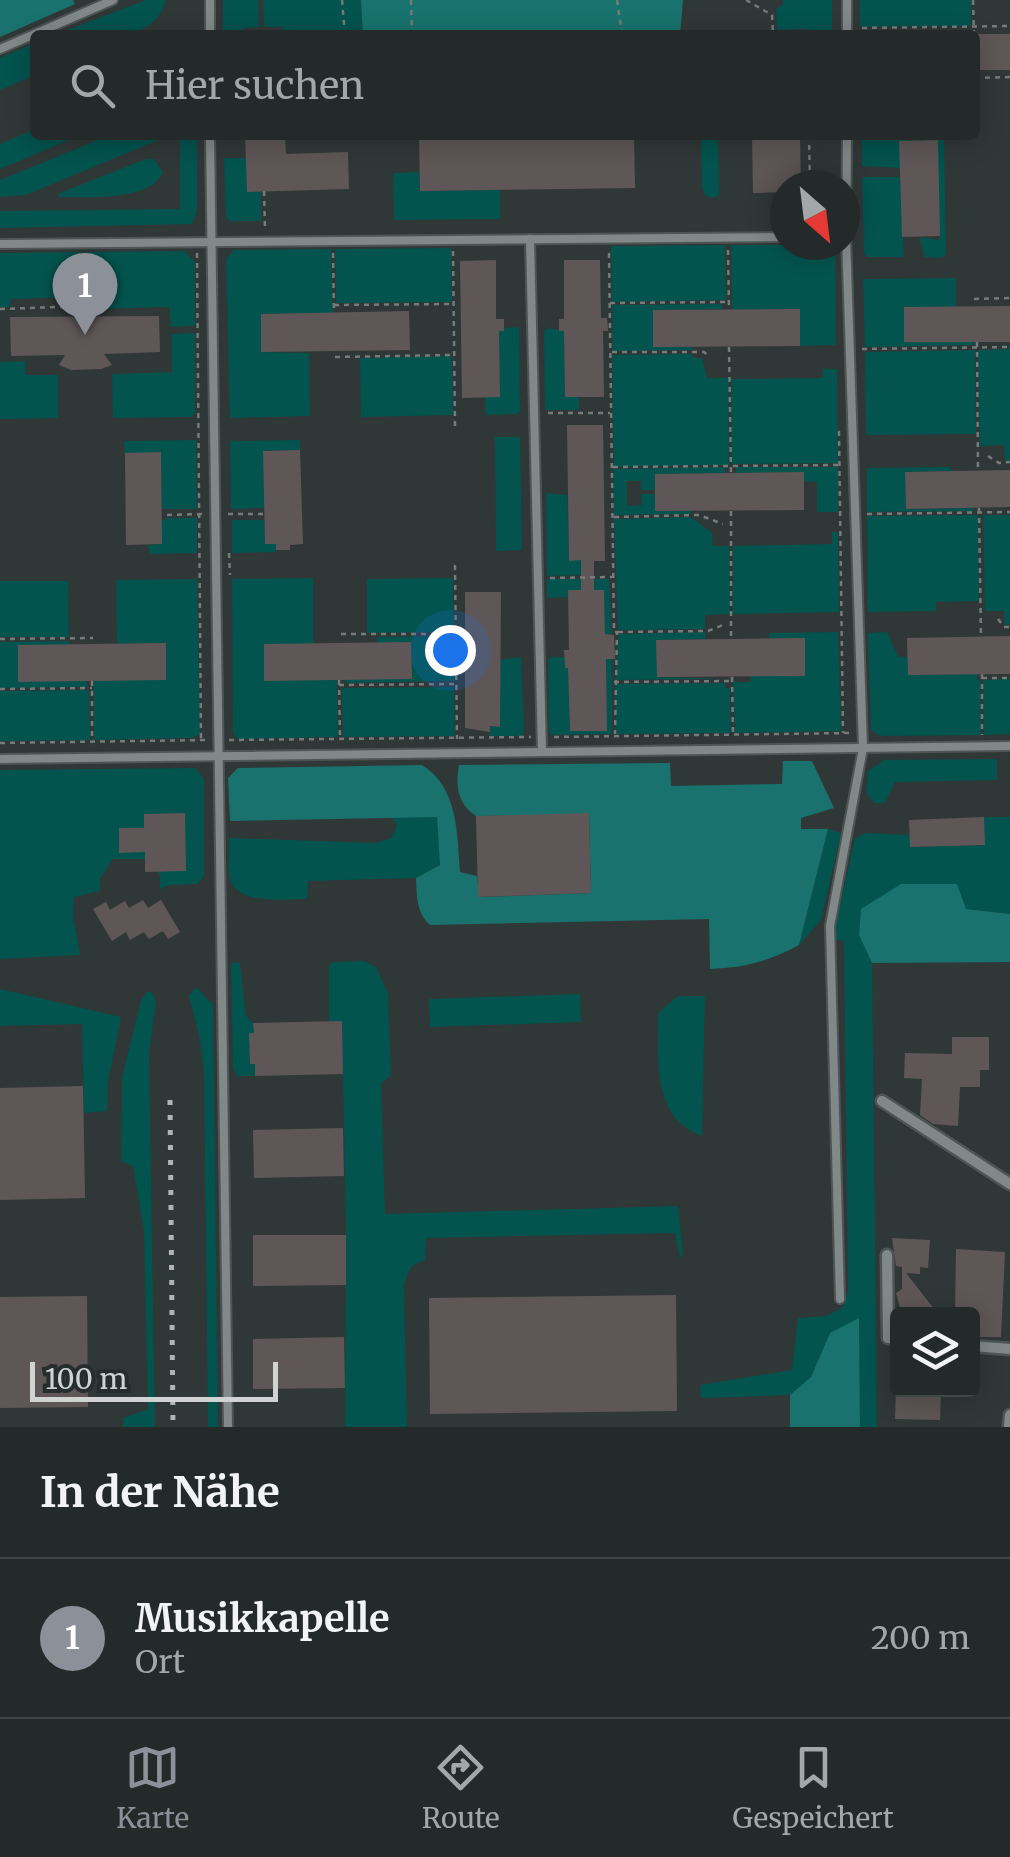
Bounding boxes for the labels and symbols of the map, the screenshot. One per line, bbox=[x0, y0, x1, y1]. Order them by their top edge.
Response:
north arrow bbox=[770, 170, 860, 260]
pin: 1 bbox=[52, 252, 118, 335]
your location bbox=[425, 625, 476, 676]
scale bar bbox=[30, 1357, 278, 1402]

